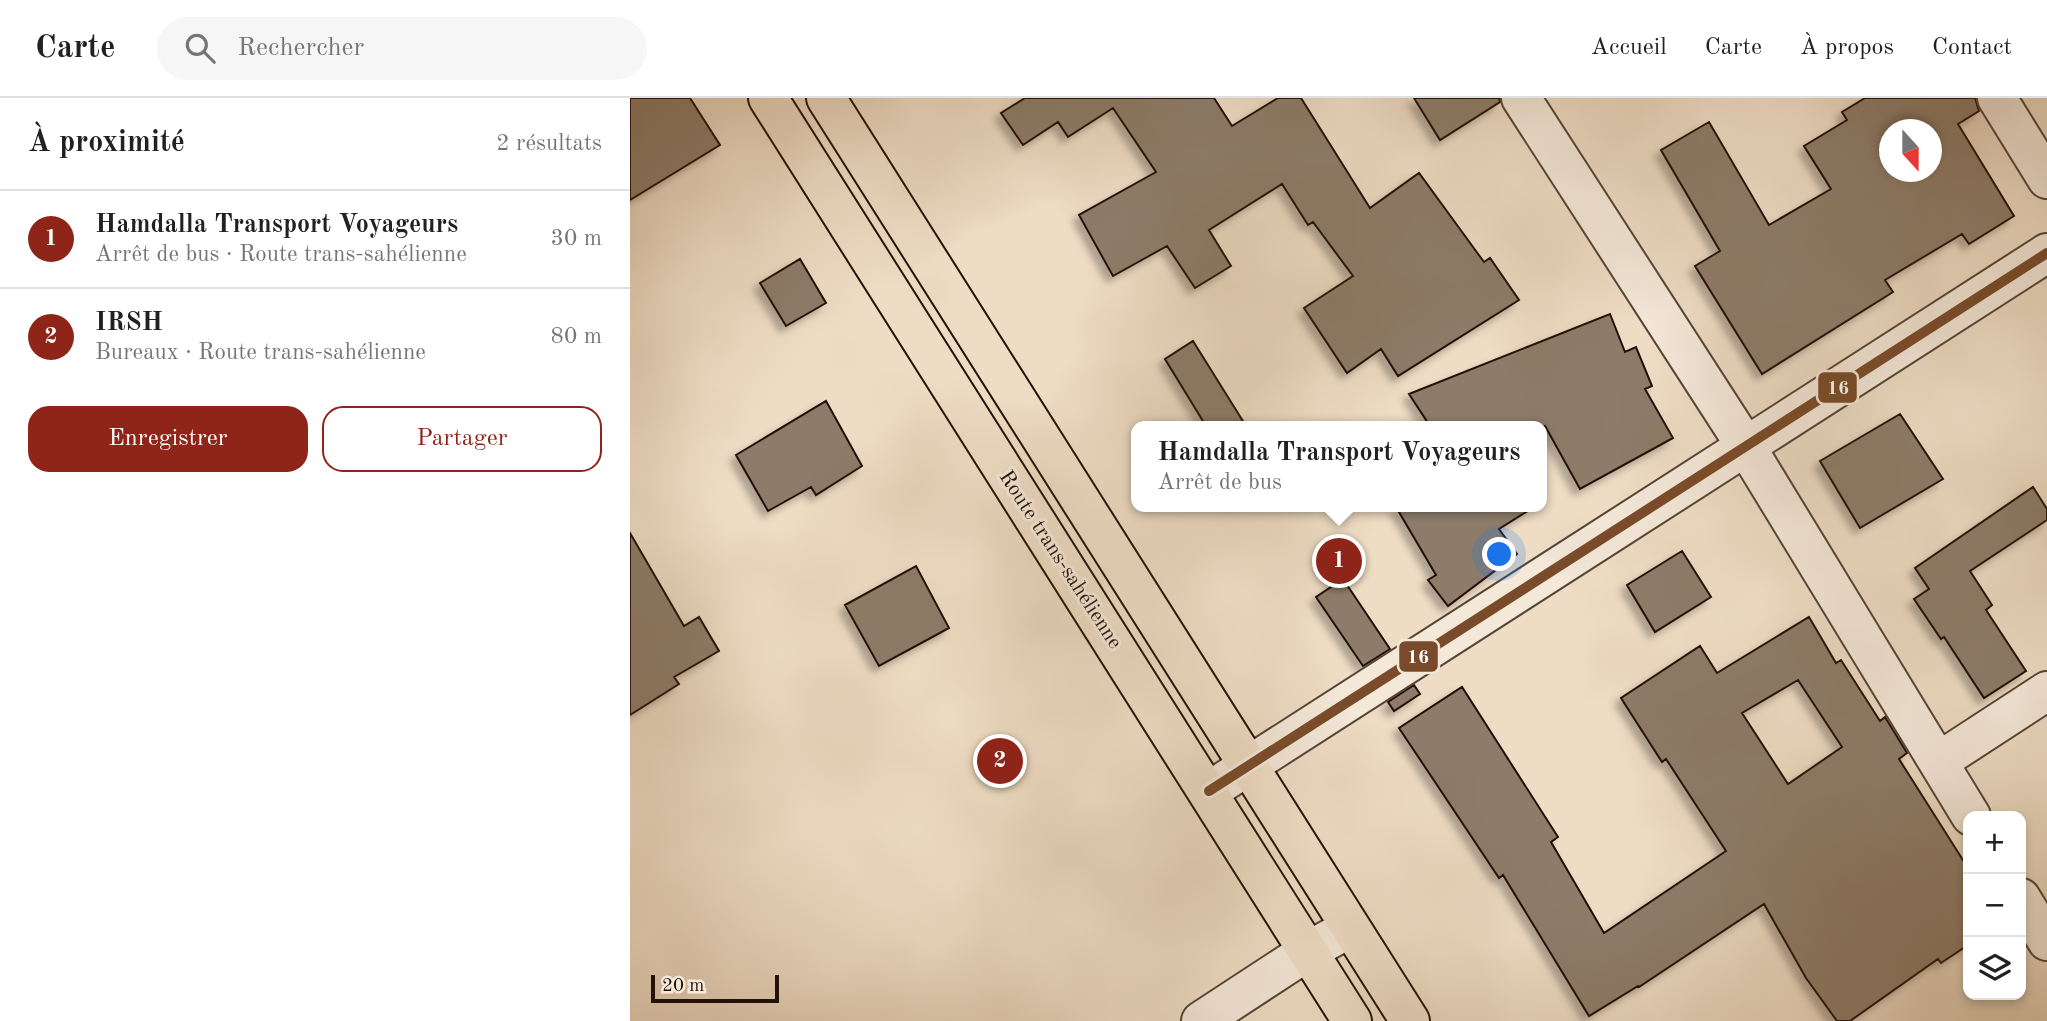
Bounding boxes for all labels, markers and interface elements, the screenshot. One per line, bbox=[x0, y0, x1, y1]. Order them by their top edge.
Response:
search box bbox=[157, 17, 647, 80]
icon: search bbox=[181, 29, 219, 67]
text: Carte bbox=[35, 32, 115, 65]
text: Rechercher bbox=[237, 35, 364, 61]
text: Accueil bbox=[1591, 36, 1667, 60]
text: Carte bbox=[1705, 36, 1762, 60]
text: À propos bbox=[1800, 36, 1894, 60]
text: Contact bbox=[1932, 36, 2012, 60]
north arrow bbox=[1879, 119, 1942, 182]
text: À proximité bbox=[28, 128, 185, 158]
text: 2 résultats bbox=[496, 132, 602, 155]
text: Hamdalla Transport Voyageurs bbox=[95, 212, 458, 238]
text: 1 bbox=[44, 227, 58, 250]
text: 30 m bbox=[551, 227, 602, 250]
text: Arrêt de bus · Route trans-sahélienne bbox=[95, 243, 467, 266]
text: IRSH bbox=[95, 310, 163, 336]
text: 2 bbox=[44, 325, 58, 348]
text: 80 m bbox=[551, 325, 602, 348]
text: Bureaux · Route trans-sahélienne bbox=[95, 341, 426, 364]
line badge: 16 bbox=[1817, 371, 1858, 404]
text: 16 bbox=[1827, 380, 1849, 399]
button: Enregistrer bbox=[28, 406, 308, 472]
button: Partager bbox=[322, 406, 602, 472]
popup bbox=[1131, 421, 1547, 512]
text: Hamdalla Transport Voyageurs bbox=[1157, 440, 1521, 466]
street label: Route trans-sahélienne bbox=[995, 467, 1125, 653]
text: Arrêt de bus bbox=[1157, 471, 1282, 494]
pin: 1 bbox=[1316, 535, 1362, 587]
your location bbox=[1482, 537, 1516, 571]
line badge: 16 bbox=[1398, 640, 1439, 673]
text: 16 bbox=[1407, 649, 1429, 668]
pin: 2 bbox=[977, 735, 1023, 787]
map controls bbox=[1963, 811, 2026, 1000]
button: + bbox=[1963, 811, 2026, 874]
button: − bbox=[1963, 874, 2026, 937]
button: layers bbox=[1963, 937, 2026, 1000]
scale bar bbox=[651, 972, 779, 1004]
text: 20 m bbox=[662, 977, 704, 996]

